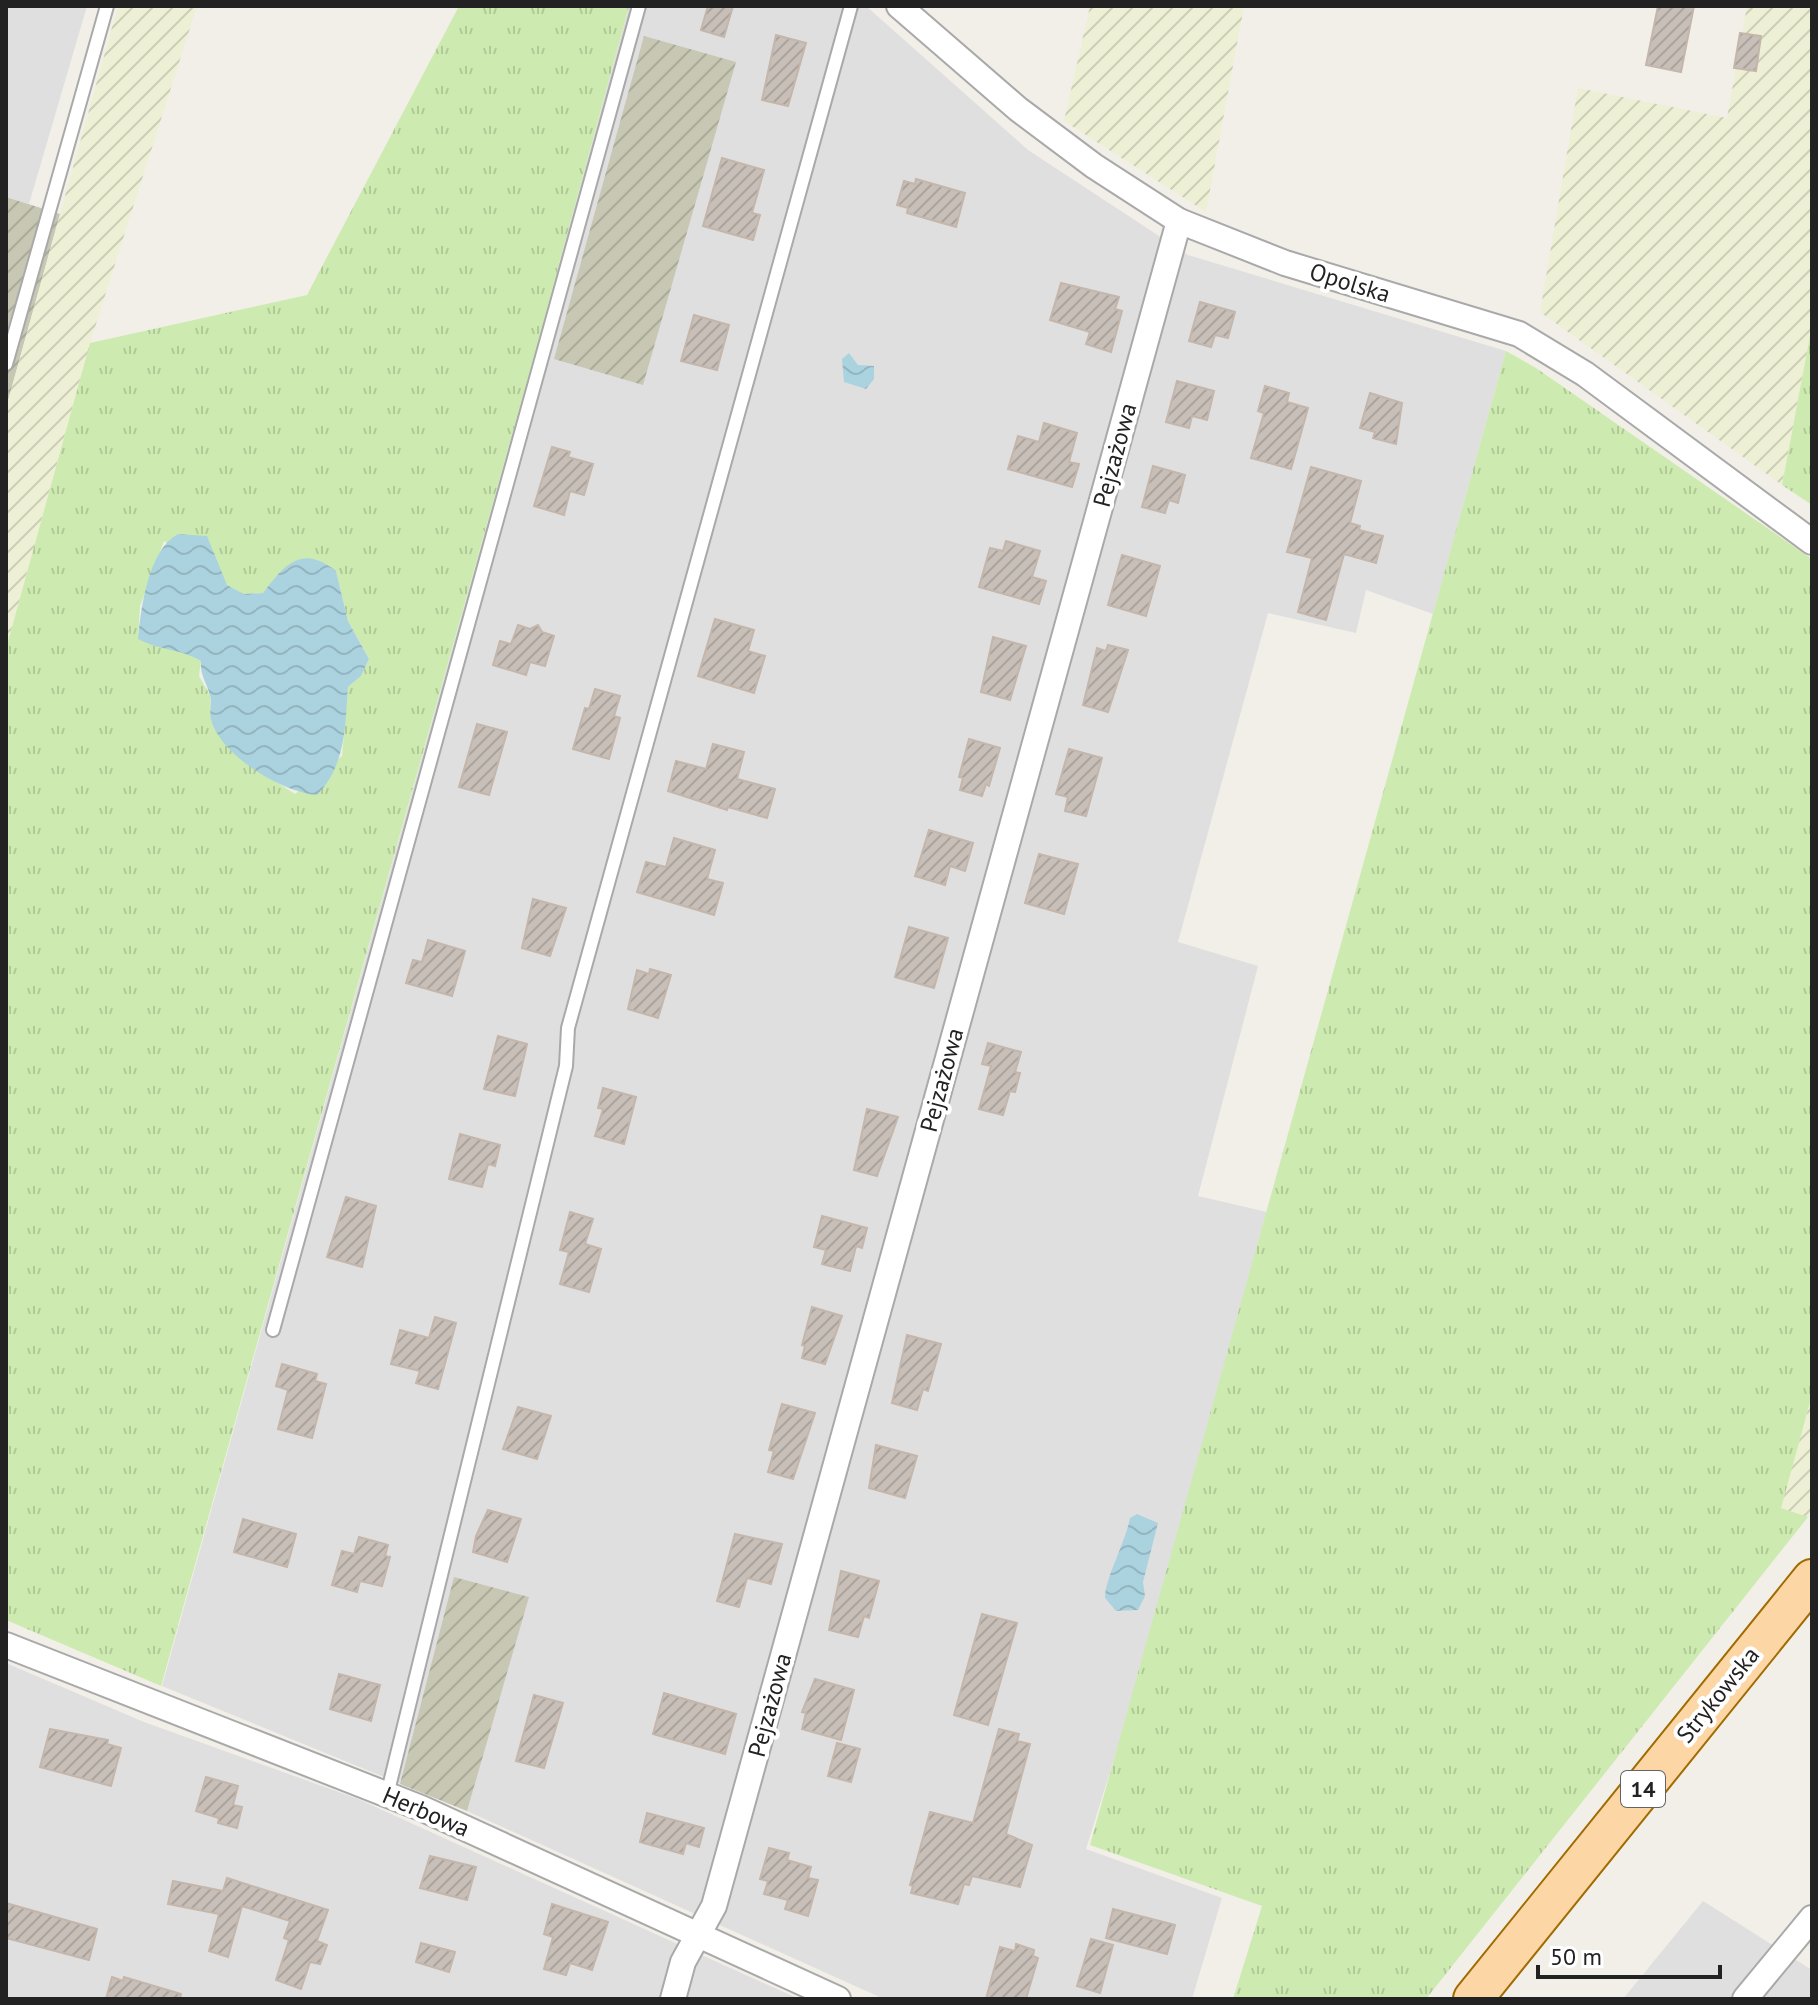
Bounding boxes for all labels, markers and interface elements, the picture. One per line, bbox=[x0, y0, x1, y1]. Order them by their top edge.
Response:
street label: Opolska bbox=[1306, 256, 1394, 309]
street label: Pejzażowa bbox=[1086, 400, 1143, 510]
street label: Pejzażowa bbox=[913, 1025, 970, 1135]
street label: Strykowska bbox=[1669, 1640, 1766, 1749]
street label: Pejzażowa bbox=[741, 1650, 798, 1760]
road number: 14 bbox=[1621, 1771, 1665, 1807]
street label: Herbowa bbox=[378, 1779, 474, 1844]
scale bar bbox=[1538, 1929, 1720, 1979]
text: 50 m bbox=[1550, 1941, 1602, 1972]

